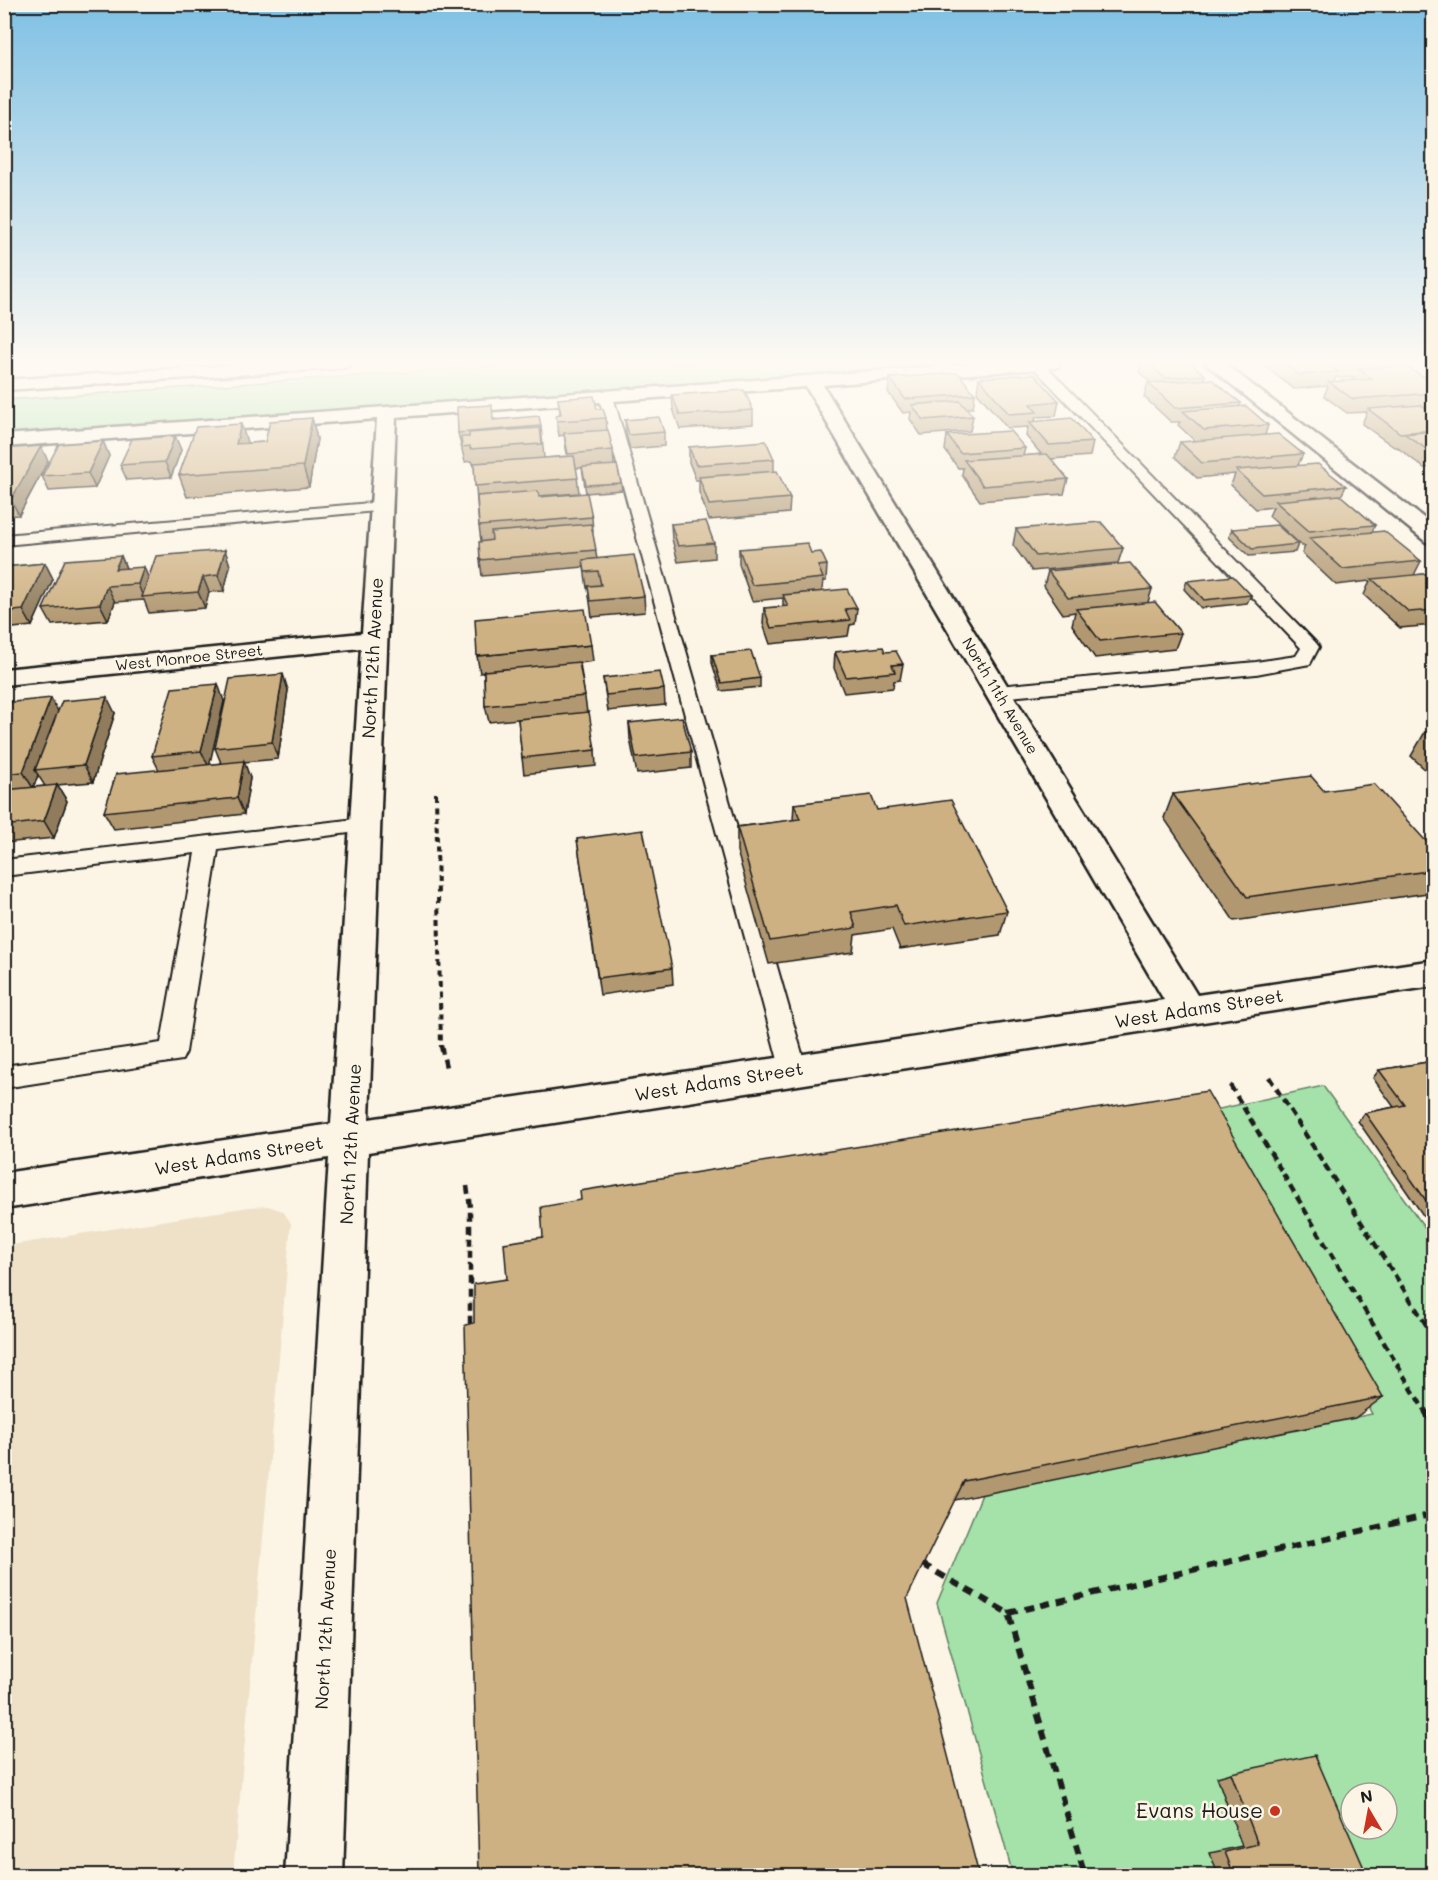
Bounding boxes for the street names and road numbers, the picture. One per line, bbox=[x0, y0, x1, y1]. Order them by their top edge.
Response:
street label: North 12th Avenue bbox=[356, 577, 388, 739]
street label: North 11th Avenue bbox=[958, 634, 1044, 757]
street label: West Monroe Street bbox=[114, 639, 264, 675]
street label: West Adams Street bbox=[1113, 983, 1285, 1033]
street label: West Adams Street bbox=[633, 1056, 805, 1106]
street label: North 12th Avenue bbox=[334, 1063, 366, 1225]
street label: West Adams Street bbox=[153, 1130, 325, 1180]
street label: North 12th Avenue bbox=[309, 1548, 341, 1710]

